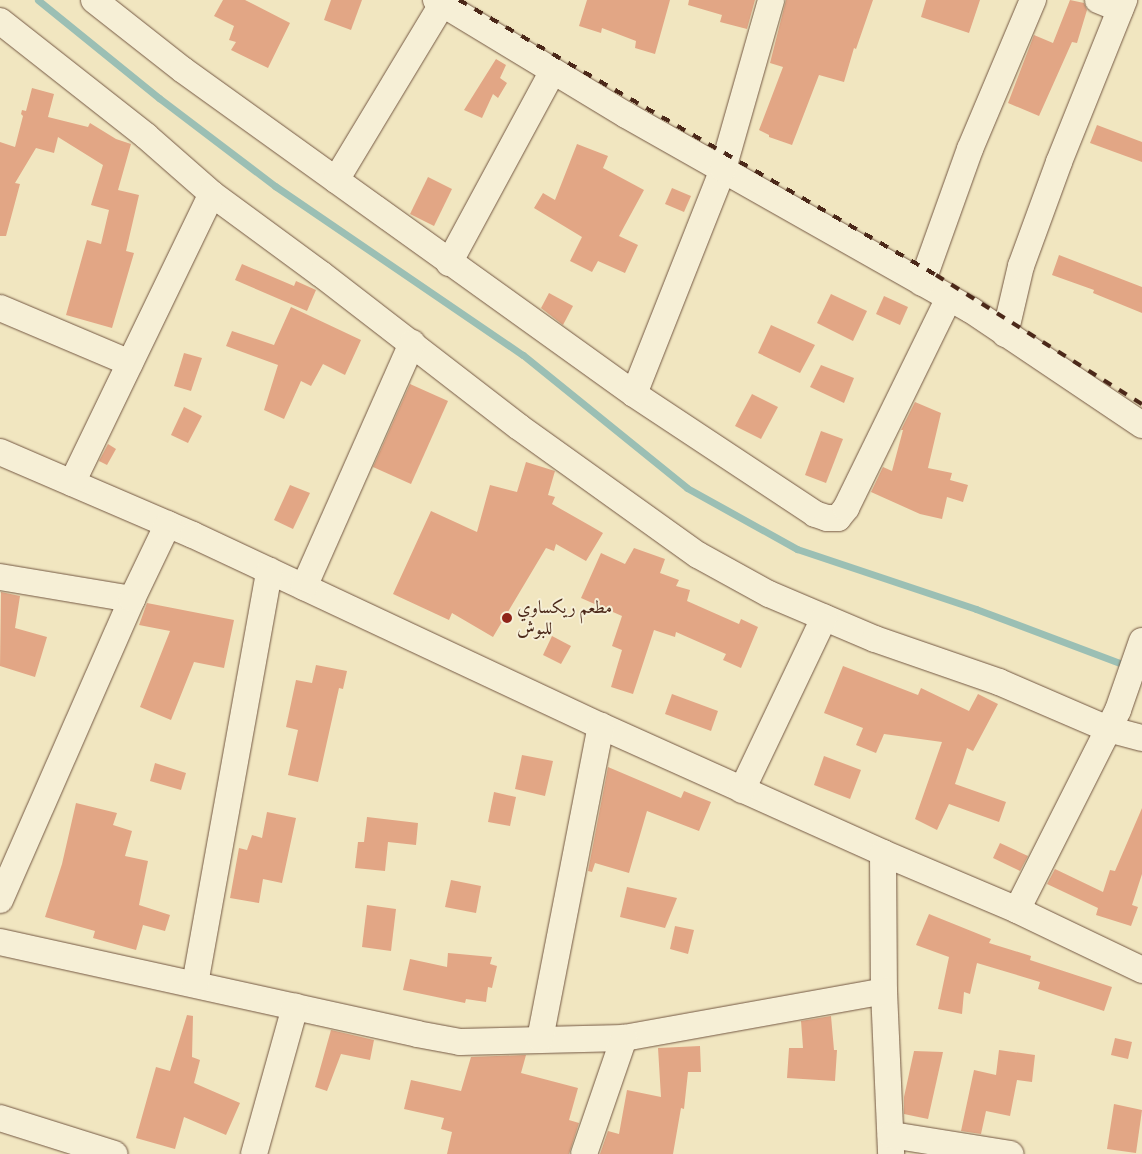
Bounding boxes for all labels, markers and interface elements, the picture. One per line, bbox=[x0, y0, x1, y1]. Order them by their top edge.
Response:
place label: مطعم ريكساوي للبوش bbox=[517, 597, 612, 640]
marker: مطعم ريكساوي للبوش bbox=[501, 612, 513, 624]

